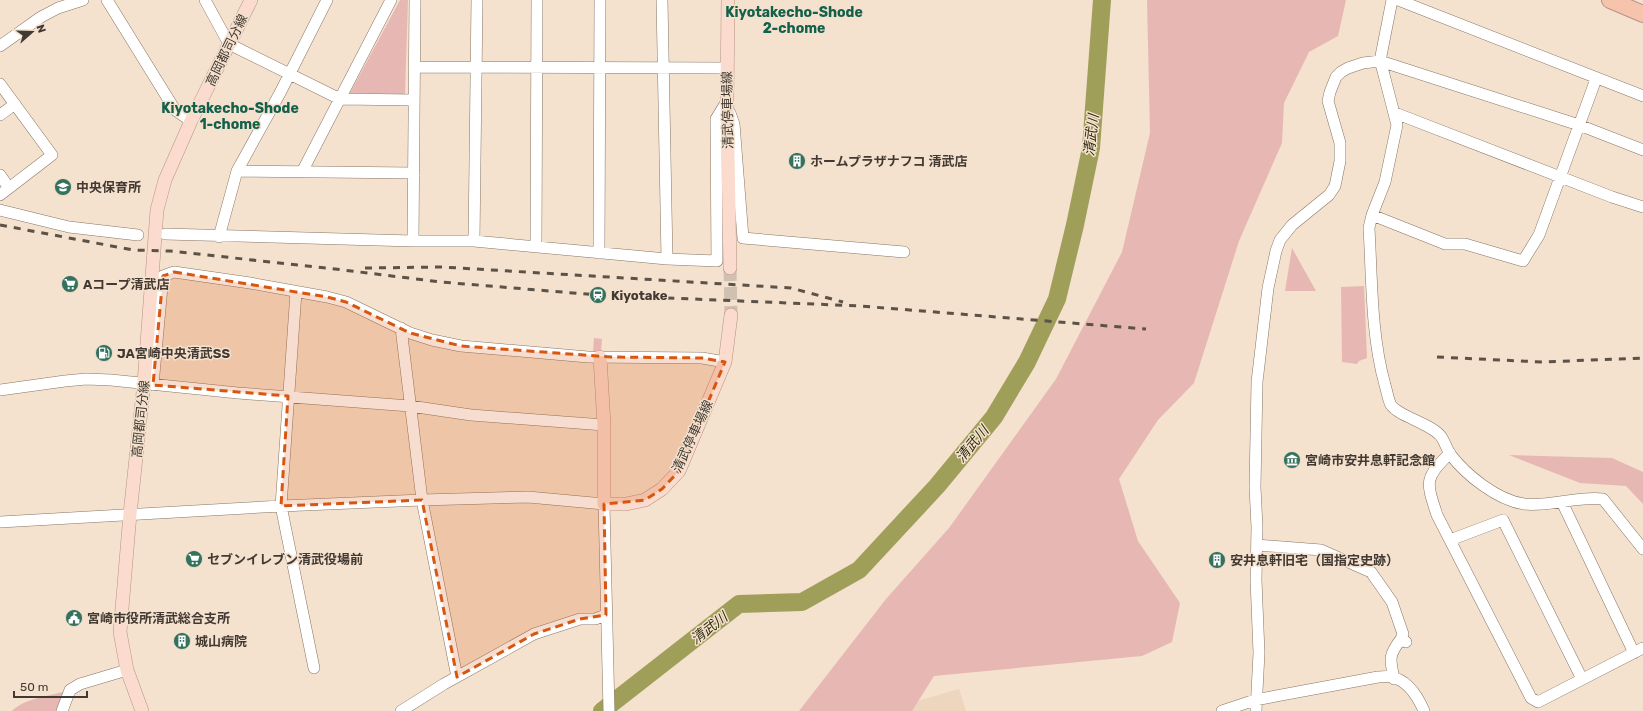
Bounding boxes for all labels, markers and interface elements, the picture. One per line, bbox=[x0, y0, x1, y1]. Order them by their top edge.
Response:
district label: Kiyotakecho-Shode 2-chome bbox=[725, 4, 863, 37]
north arrow bbox=[12, 12, 52, 52]
street label: 高岡都司分線 bbox=[203, 12, 250, 89]
text: N bbox=[33, 23, 48, 35]
street label: 清武停車場線 bbox=[719, 71, 736, 149]
district label: Kiyotakecho-Shode 1-chome bbox=[161, 100, 299, 133]
water label: 清武川 bbox=[1081, 111, 1103, 157]
building icon: ホームプラザナフコ 清武店 bbox=[787, 151, 807, 171]
place label: ホームプラザナフコ 清武店 bbox=[810, 154, 968, 169]
school or university icon: 中央保育所 bbox=[53, 177, 73, 197]
place label: 中央保育所 bbox=[76, 180, 141, 195]
supermarket icon: Aコープ清武店 bbox=[60, 274, 80, 294]
place label: Aコープ清武店 bbox=[83, 277, 170, 292]
station icon: Kiyotake bbox=[588, 285, 608, 305]
place label: Kiyotake bbox=[611, 288, 668, 303]
fuel station icon: JA宮崎中央清武SS bbox=[94, 343, 114, 363]
place label: JA宮崎中央清武SS bbox=[117, 346, 230, 361]
street label: 高岡都司分線 bbox=[129, 379, 152, 459]
street label: 清武停車場線 bbox=[669, 398, 716, 475]
water label: 清武川 bbox=[952, 421, 994, 466]
museum icon: 宮崎市安井息軒記念館 bbox=[1282, 450, 1302, 470]
place label: 宮崎市安井息軒記念館 bbox=[1305, 453, 1435, 468]
supermarket icon: セブンイレブン清武役場前 bbox=[184, 549, 204, 569]
building icon: 安井息軒旧宅（国指定史跡） bbox=[1207, 550, 1227, 570]
place label: セブンイレブン清武役場前 bbox=[207, 552, 363, 567]
place label: 安井息軒旧宅（国指定史跡） bbox=[1230, 553, 1399, 568]
public building icon: 宮崎市役所清武総合支所 bbox=[64, 608, 84, 628]
water label: 清武川 bbox=[688, 608, 733, 648]
place label: 宮崎市役所清武総合支所 bbox=[87, 611, 230, 626]
building icon: 城山病院 bbox=[172, 631, 192, 651]
place label: 城山病院 bbox=[195, 634, 247, 649]
scale bar bbox=[14, 673, 87, 699]
text: 50 m bbox=[20, 680, 48, 694]

